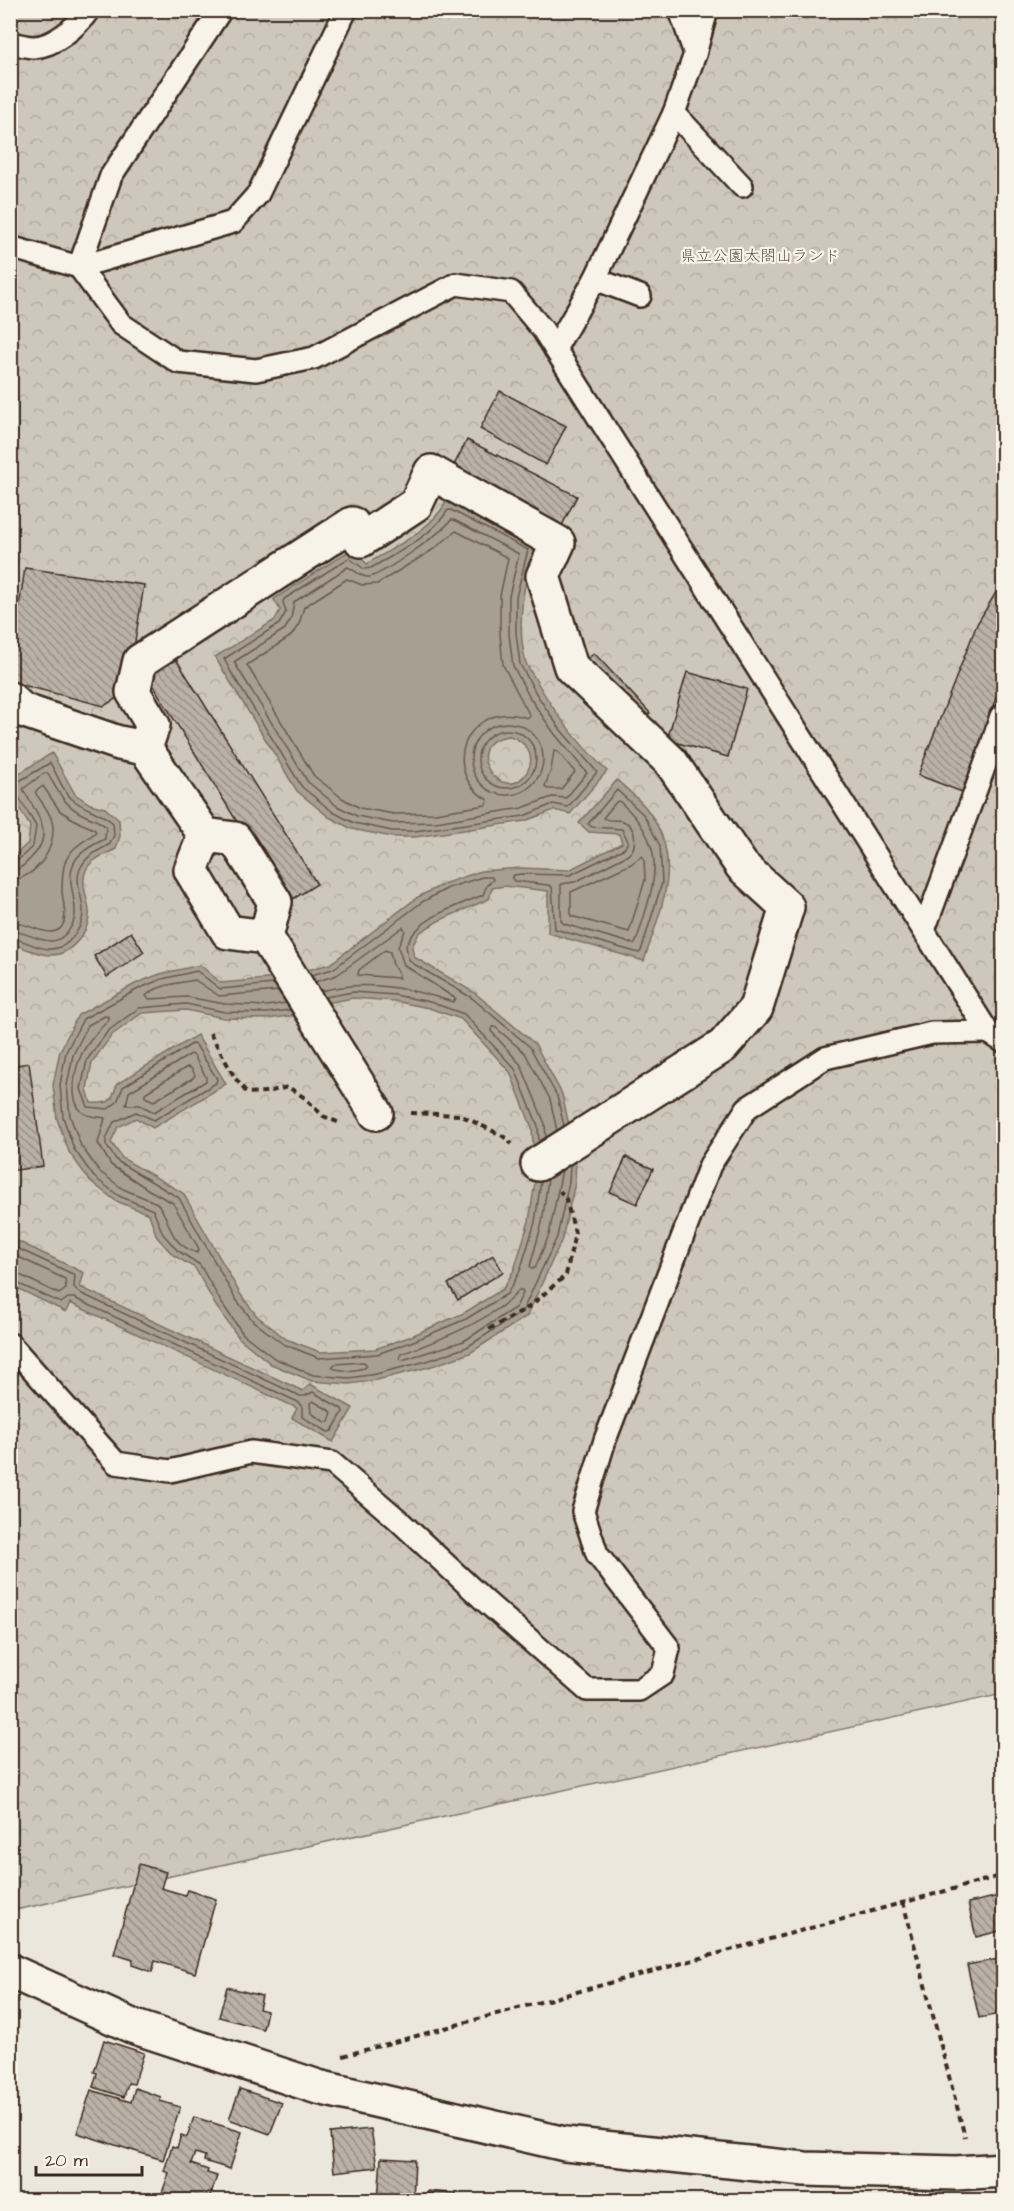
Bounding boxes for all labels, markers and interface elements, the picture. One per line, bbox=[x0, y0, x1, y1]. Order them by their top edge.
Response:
park label: 県立公園太閤山ランド bbox=[680, 245, 840, 267]
scale bar bbox=[36, 2139, 142, 2177]
text: 20 m bbox=[45, 2148, 88, 2173]

